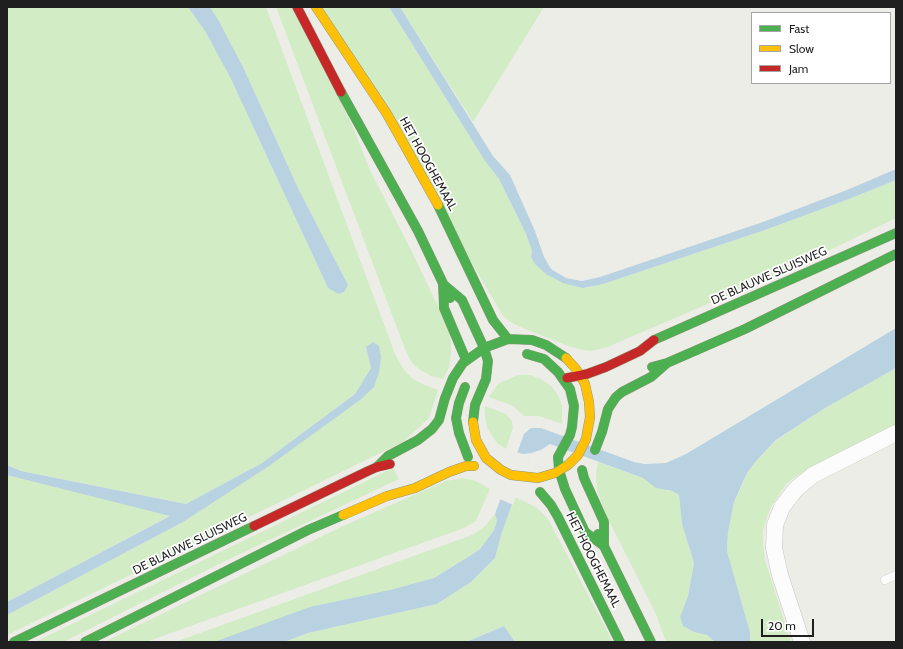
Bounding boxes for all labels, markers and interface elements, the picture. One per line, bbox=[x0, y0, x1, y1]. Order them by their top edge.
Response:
legend bbox=[751, 12, 891, 84]
text: Fast bbox=[789, 21, 809, 36]
text: Slow bbox=[789, 41, 814, 56]
text: Jam bbox=[789, 61, 808, 76]
street label: HET HOOGHEMAAL bbox=[396, 115, 460, 213]
street label: DE BLAUWE SLUISWEG bbox=[709, 244, 829, 308]
street label: DE BLAUWE SLUISWEG bbox=[131, 510, 249, 578]
street label: HET HOOGHEMAAL bbox=[563, 510, 623, 610]
scale bar bbox=[763, 611, 816, 637]
text: 20 m bbox=[768, 618, 796, 633]

